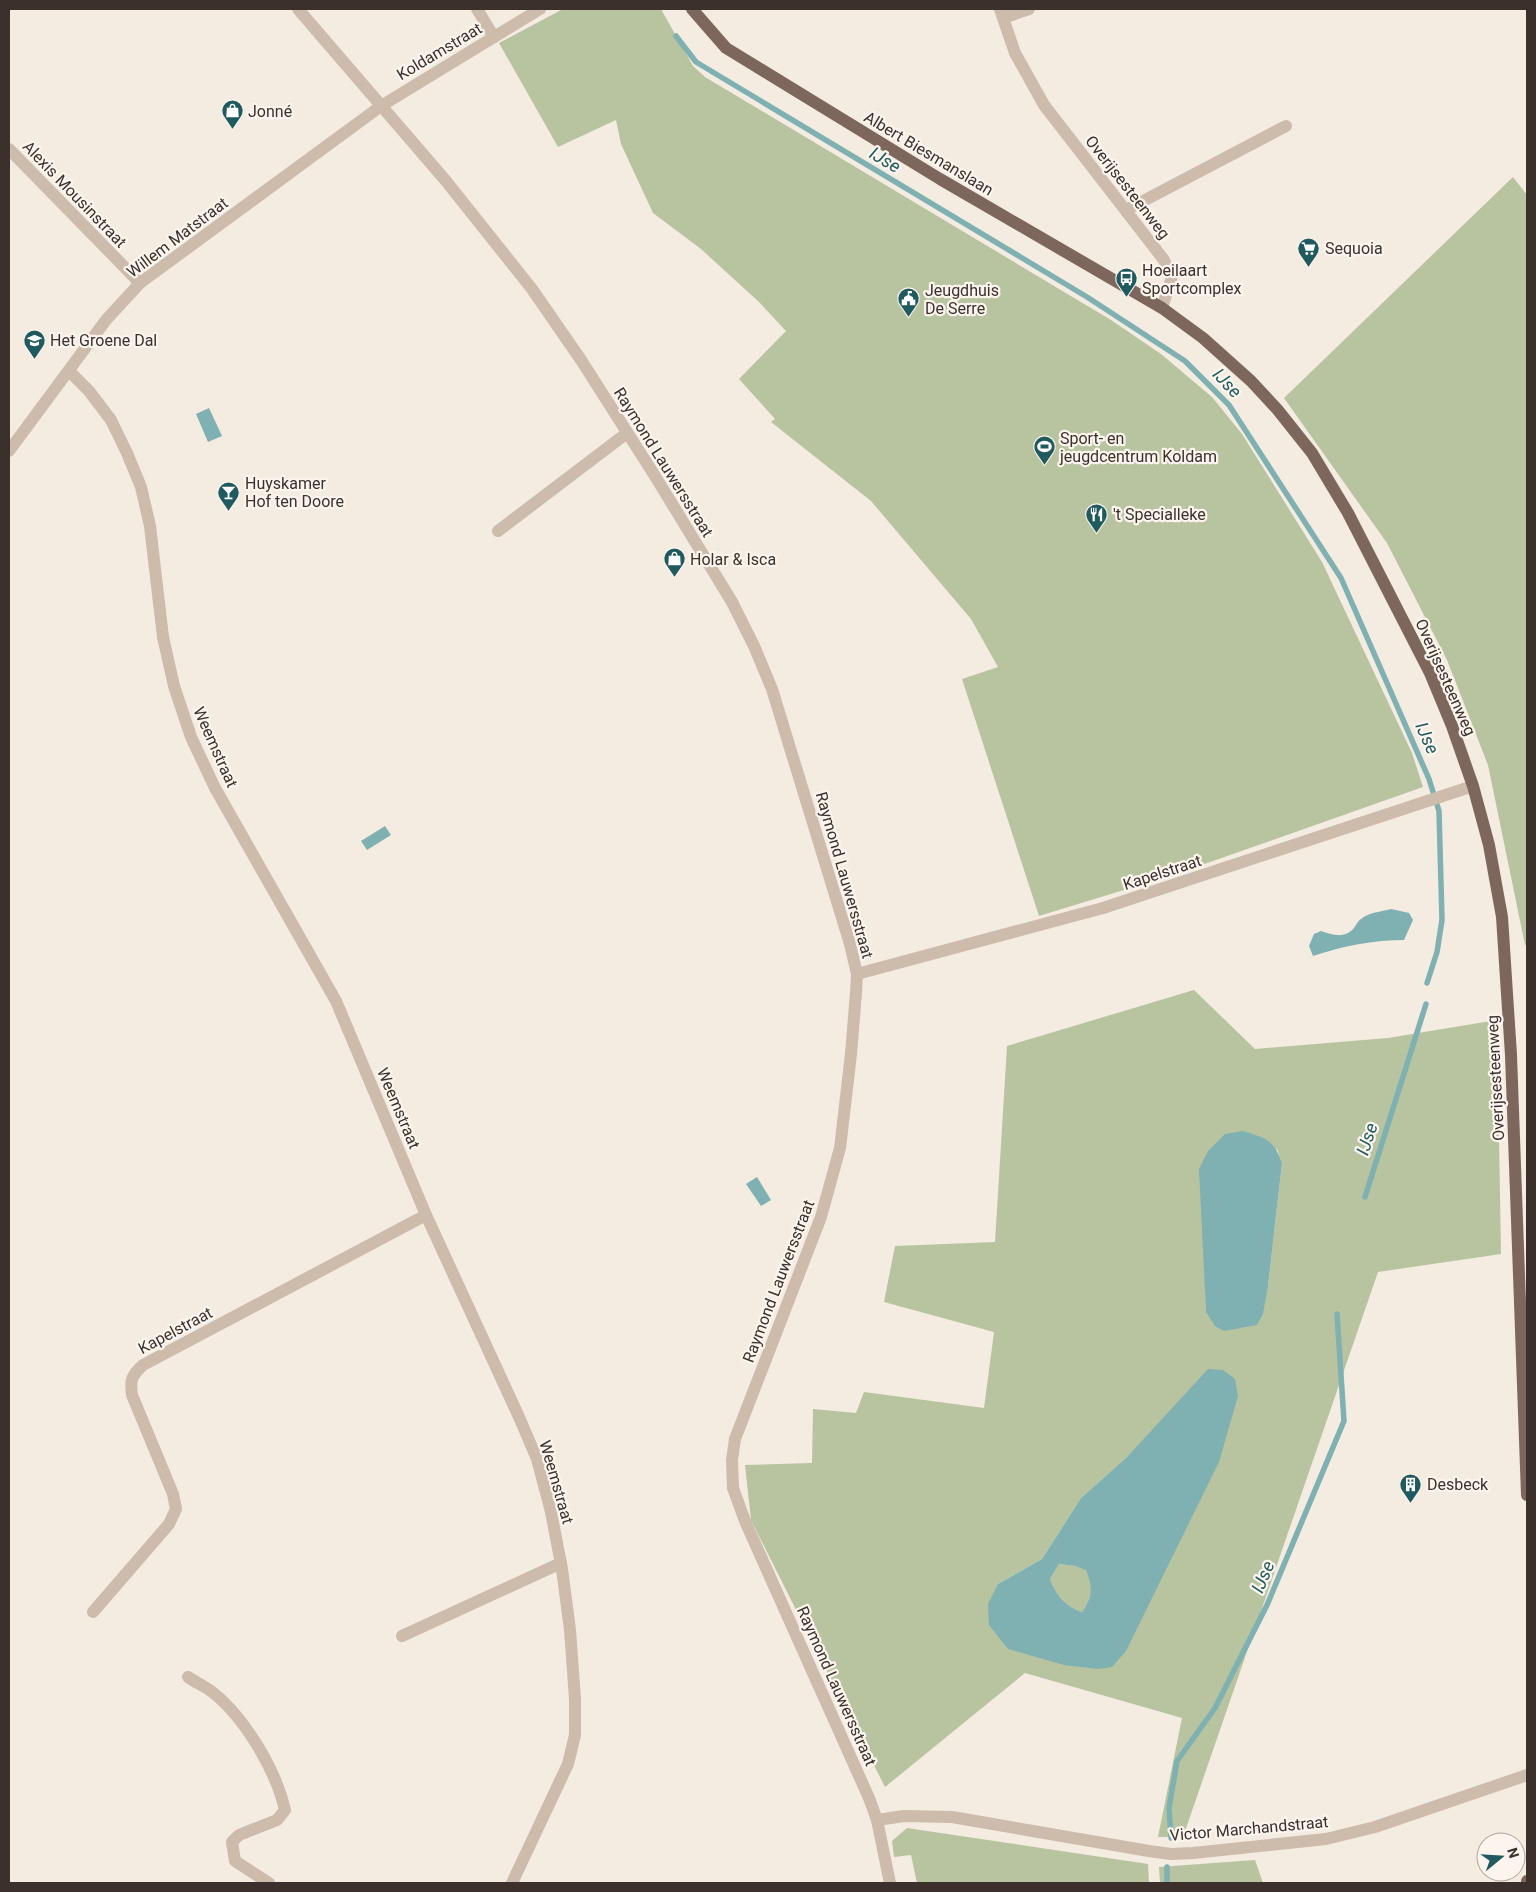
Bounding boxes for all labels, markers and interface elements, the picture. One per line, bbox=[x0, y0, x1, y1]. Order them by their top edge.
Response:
street label: Koldamstraat bbox=[393, 19, 485, 84]
shop icon: Jonné bbox=[220, 99, 244, 130]
place label: Jonné bbox=[248, 102, 292, 121]
street label: Albert Biesmanslaan bbox=[861, 107, 997, 200]
street label: Overijsesteenweg bbox=[1081, 132, 1174, 243]
street label: Alexis Mousinstraat bbox=[19, 137, 130, 252]
water label: IJse bbox=[866, 142, 905, 177]
street label: Willem Matstraat bbox=[123, 193, 232, 282]
supermarket icon: Sequoia bbox=[1297, 236, 1321, 267]
place label: Sequoia bbox=[1325, 239, 1383, 258]
place label: Hoeilaart Sportcomplex bbox=[1142, 261, 1242, 298]
bus stop icon: Hoeilaart Sportcomplex bbox=[1114, 267, 1138, 298]
place label: Jeugdhuis De Serre bbox=[925, 281, 999, 318]
public building icon: Jeugdhuis De Serre bbox=[897, 287, 921, 318]
school or university icon: Het Groene Dal bbox=[22, 328, 46, 359]
place label: Het Groene Dal bbox=[50, 331, 157, 350]
water label: IJse bbox=[1209, 364, 1246, 402]
street label: Raymond Lauwersstraat bbox=[610, 384, 717, 540]
place label: Sport- en jeugdcentrum Koldam bbox=[1059, 429, 1217, 466]
sports icon: Sport- en jeugdcentrum Koldam bbox=[1032, 435, 1056, 466]
place label: Huyskamer Hof ten Doore bbox=[245, 474, 344, 511]
bar icon: Huyskamer Hof ten Doore bbox=[217, 480, 241, 511]
restaurant icon: 't Specialleke bbox=[1085, 502, 1109, 533]
place label: 't Specialleke bbox=[1113, 505, 1206, 524]
shop icon: Holar & Isca bbox=[662, 547, 686, 578]
place label: Holar & Isca bbox=[690, 550, 776, 569]
street label: Overijsesteenweg bbox=[1411, 616, 1480, 739]
street label: Weemstraat bbox=[189, 704, 242, 790]
water label: IJse bbox=[1411, 719, 1444, 757]
street label: Raymond Lauwersstraat bbox=[812, 790, 877, 961]
street label: Kapelstraat bbox=[1121, 851, 1204, 894]
street label: Overijsesteenweg bbox=[1483, 1015, 1508, 1141]
street label: Weemstraat bbox=[373, 1065, 424, 1152]
water label: IJse bbox=[1351, 1120, 1382, 1158]
street label: Raymond Lauwersstraat bbox=[739, 1197, 818, 1365]
street label: Kapelstraat bbox=[135, 1303, 216, 1358]
street label: Weemstraat bbox=[536, 1438, 578, 1526]
building icon: Desbeck bbox=[1399, 1472, 1423, 1503]
place label: Desbeck bbox=[1427, 1475, 1489, 1494]
water label: IJse bbox=[1246, 1558, 1279, 1596]
street label: Raymond Lauwersstraat bbox=[793, 1604, 880, 1769]
street label: Victor Marchandstraat bbox=[1169, 1812, 1329, 1845]
north arrow bbox=[1476, 1832, 1526, 1882]
text: N bbox=[1504, 1846, 1523, 1860]

